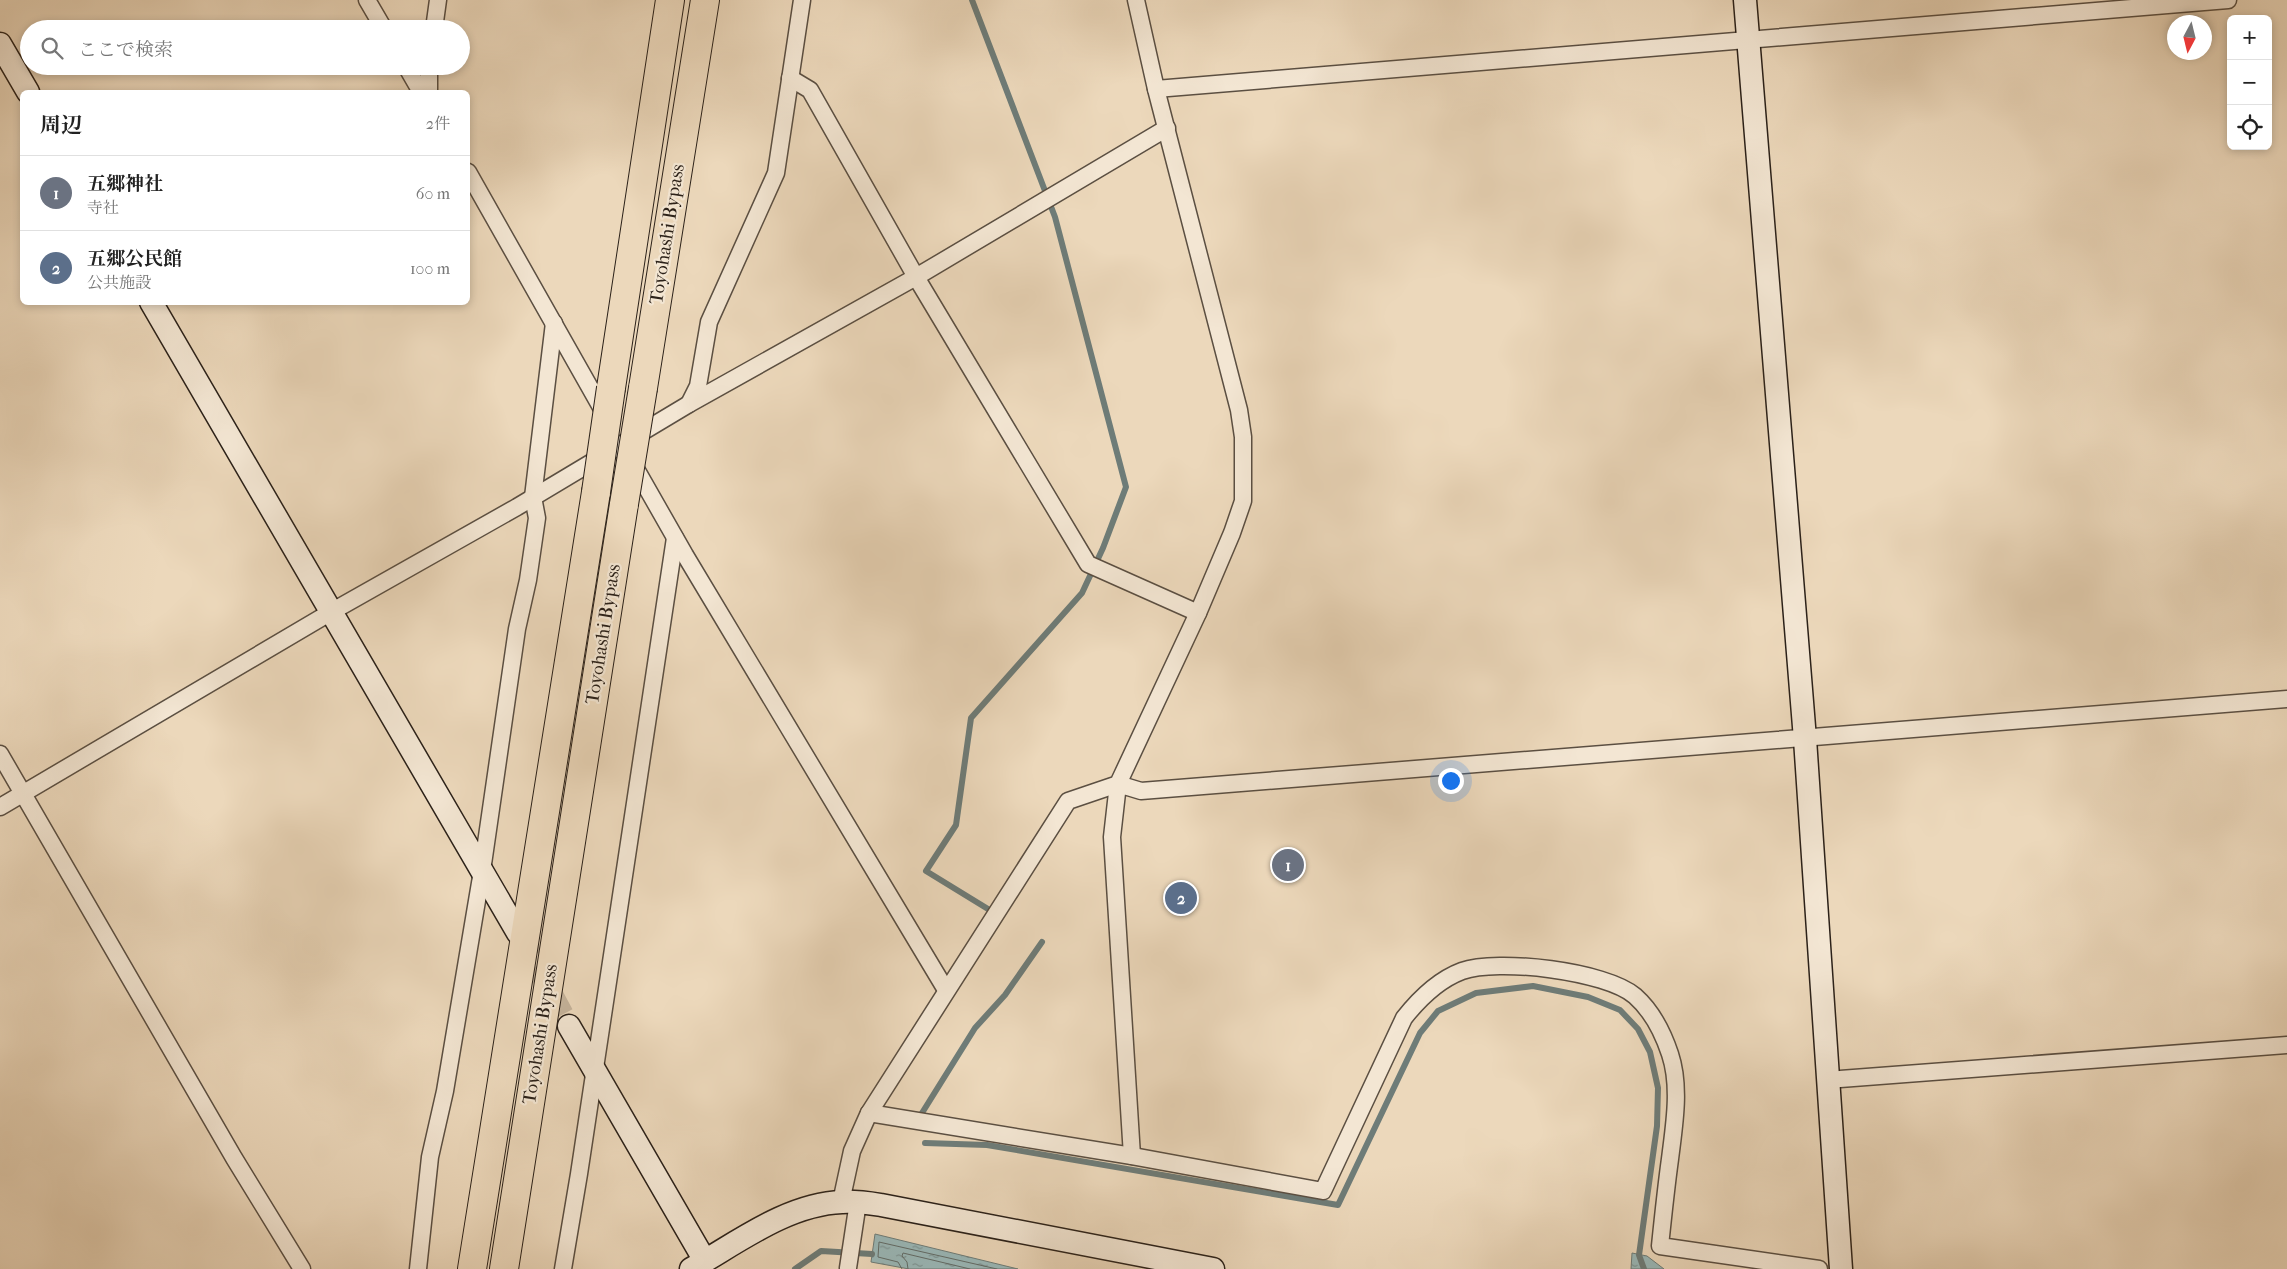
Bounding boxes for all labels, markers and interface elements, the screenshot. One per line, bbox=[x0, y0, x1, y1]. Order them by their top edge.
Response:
north arrow bbox=[2167, 15, 2212, 60]
map controls bbox=[2227, 15, 2272, 150]
button: + bbox=[2227, 15, 2272, 60]
search box bbox=[20, 20, 470, 75]
icon: search bbox=[38, 34, 66, 62]
text: ここで検索 bbox=[78, 39, 173, 61]
button: − bbox=[2227, 60, 2272, 105]
button: locate bbox=[2227, 105, 2272, 150]
text: 周辺 bbox=[40, 113, 82, 137]
text: 2件 bbox=[426, 114, 450, 133]
street label: Toyohashi Bypass bbox=[645, 162, 689, 306]
text: 五郷神社 bbox=[87, 173, 163, 195]
text: 1 bbox=[53, 184, 59, 203]
text: 60 m bbox=[416, 184, 450, 203]
text: 寺社 bbox=[87, 198, 119, 217]
text: 五郷公民館 bbox=[87, 248, 182, 270]
text: 2 bbox=[52, 259, 60, 278]
text: 100 m bbox=[410, 259, 450, 278]
text: 公共施設 bbox=[87, 273, 151, 292]
street label: Toyohashi Bypass bbox=[581, 562, 625, 706]
your location bbox=[1438, 768, 1464, 794]
pin: 1 bbox=[1272, 846, 1304, 884]
pin: 2 bbox=[1165, 879, 1197, 917]
street label: Toyohashi Bypass bbox=[518, 962, 562, 1106]

